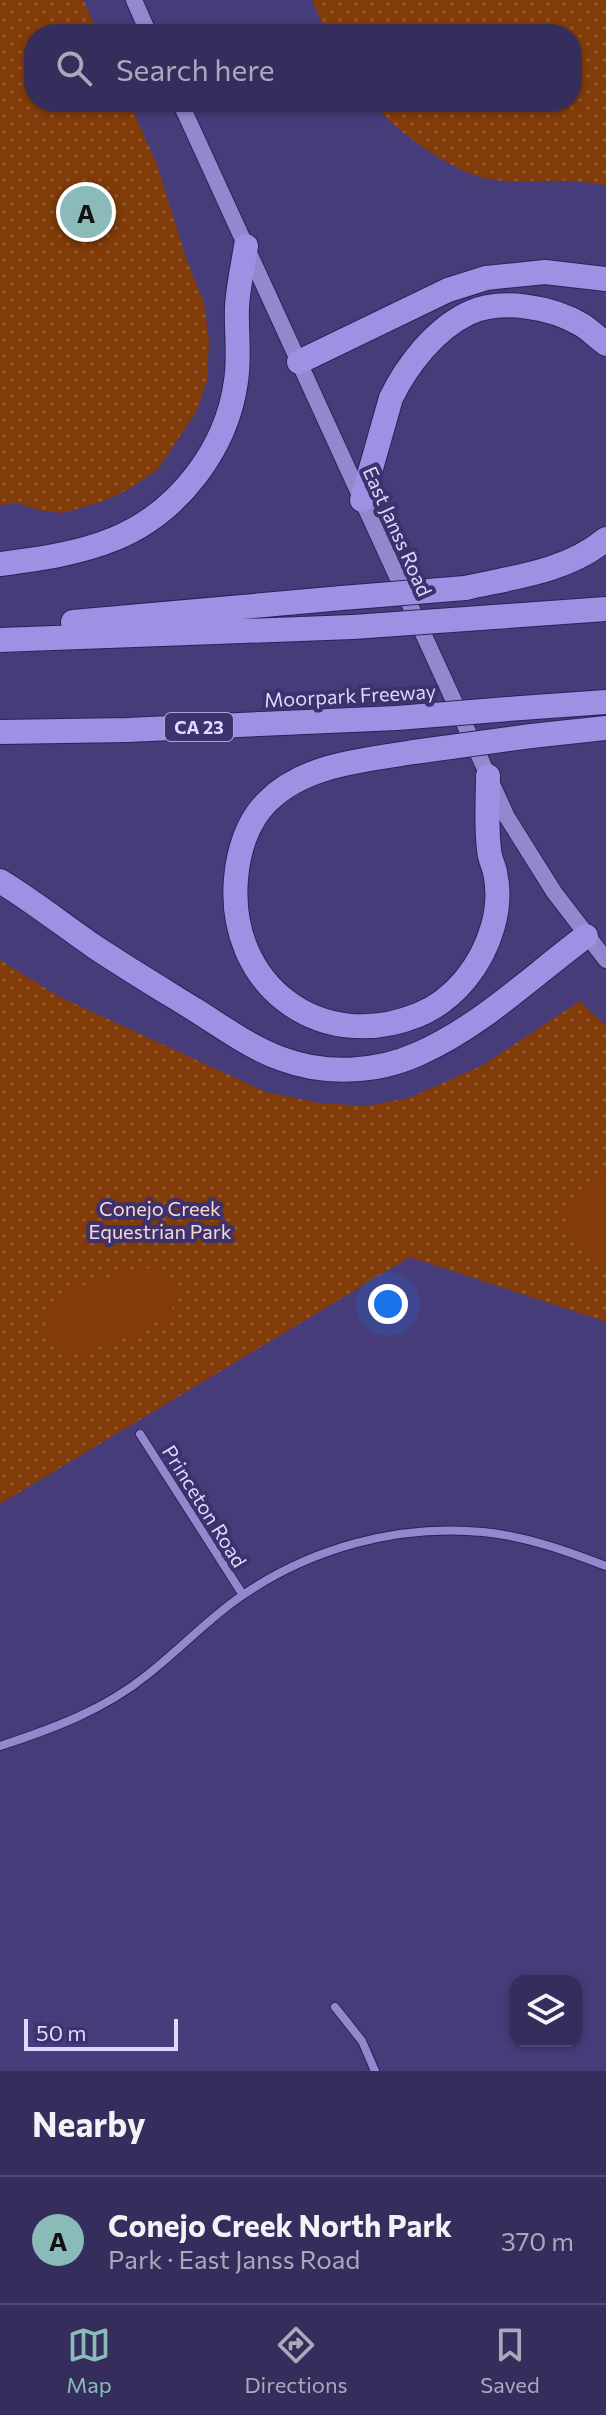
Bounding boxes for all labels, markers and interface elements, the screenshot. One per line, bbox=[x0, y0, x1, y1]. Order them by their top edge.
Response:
search box bbox=[24, 24, 582, 112]
icon: search bbox=[52, 46, 96, 90]
text: Search here bbox=[116, 50, 275, 87]
pin: A bbox=[60, 182, 112, 242]
street label: East Janss Road bbox=[359, 462, 437, 600]
street label: Moorpark Freeway bbox=[263, 679, 437, 711]
road number: CA 23 bbox=[165, 713, 233, 741]
park label: Conejo Creek Equestrian Park bbox=[88, 1196, 232, 1243]
your location bbox=[368, 1284, 408, 1324]
street label: Princeton Road bbox=[158, 1441, 252, 1571]
map controls bbox=[510, 1975, 582, 2047]
button: layers bbox=[510, 1975, 582, 2047]
scale bar bbox=[24, 2015, 178, 2051]
text: 50 m bbox=[36, 2019, 86, 2046]
text: Nearby bbox=[32, 2102, 146, 2144]
text: Conejo Creek North Park bbox=[108, 2206, 452, 2243]
text: A bbox=[49, 2225, 67, 2256]
text: 370 m bbox=[501, 2225, 574, 2256]
text: Park · East Janss Road bbox=[108, 2243, 360, 2274]
tab: Map bbox=[66, 2323, 112, 2398]
tab: Directions bbox=[244, 2323, 348, 2398]
tab: Saved bbox=[480, 2323, 540, 2398]

